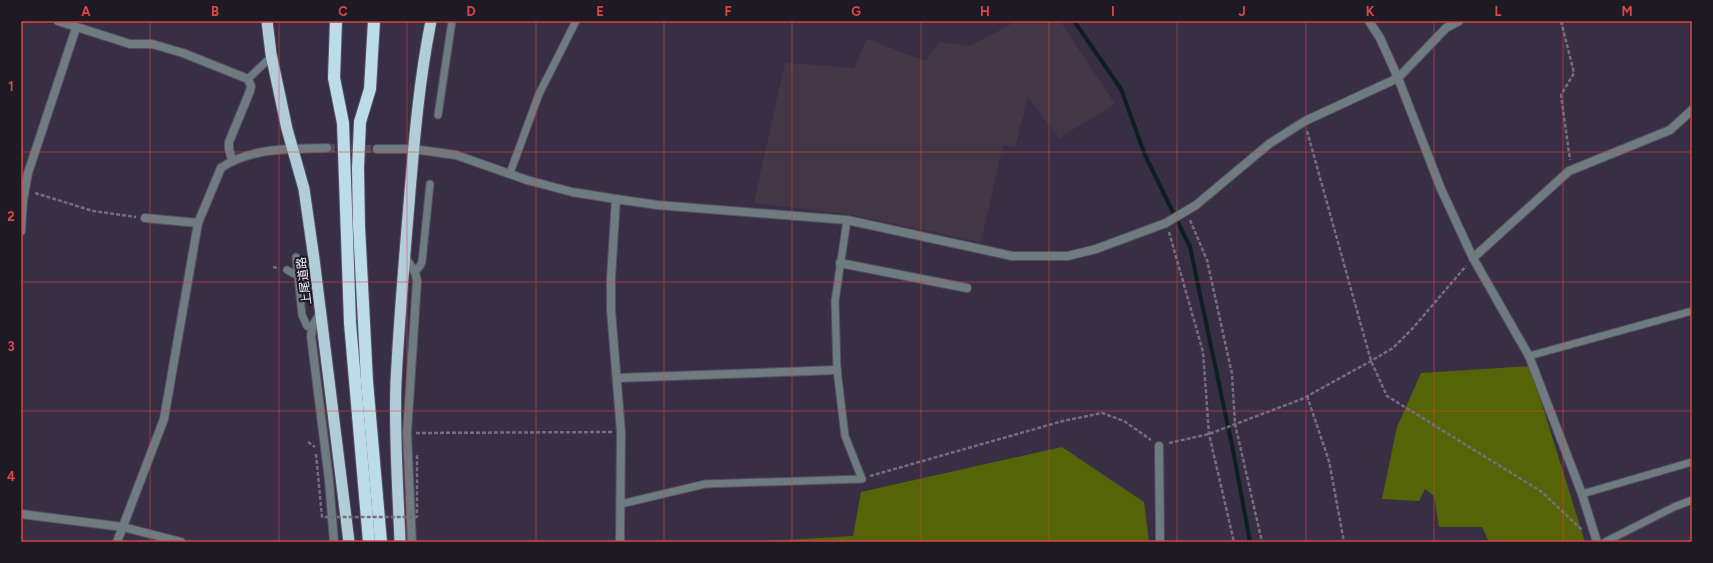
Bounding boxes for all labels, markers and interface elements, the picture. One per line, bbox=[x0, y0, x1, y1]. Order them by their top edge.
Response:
text: A bbox=[81, 4, 91, 19]
text: B bbox=[211, 4, 219, 19]
text: C bbox=[338, 4, 348, 19]
text: D bbox=[466, 4, 476, 19]
text: E bbox=[596, 4, 604, 19]
text: F bbox=[724, 4, 732, 19]
text: G bbox=[851, 4, 861, 19]
text: H bbox=[980, 4, 990, 19]
text: I bbox=[1111, 4, 1115, 19]
text: J bbox=[1238, 4, 1246, 19]
text: K bbox=[1366, 4, 1375, 19]
text: L bbox=[1495, 4, 1502, 19]
text: M bbox=[1621, 4, 1633, 19]
text: 1 bbox=[8, 79, 14, 94]
text: 2 bbox=[7, 209, 15, 224]
street label: 上尾道路 bbox=[294, 256, 314, 306]
text: 3 bbox=[7, 339, 15, 354]
text: 4 bbox=[7, 469, 15, 484]

